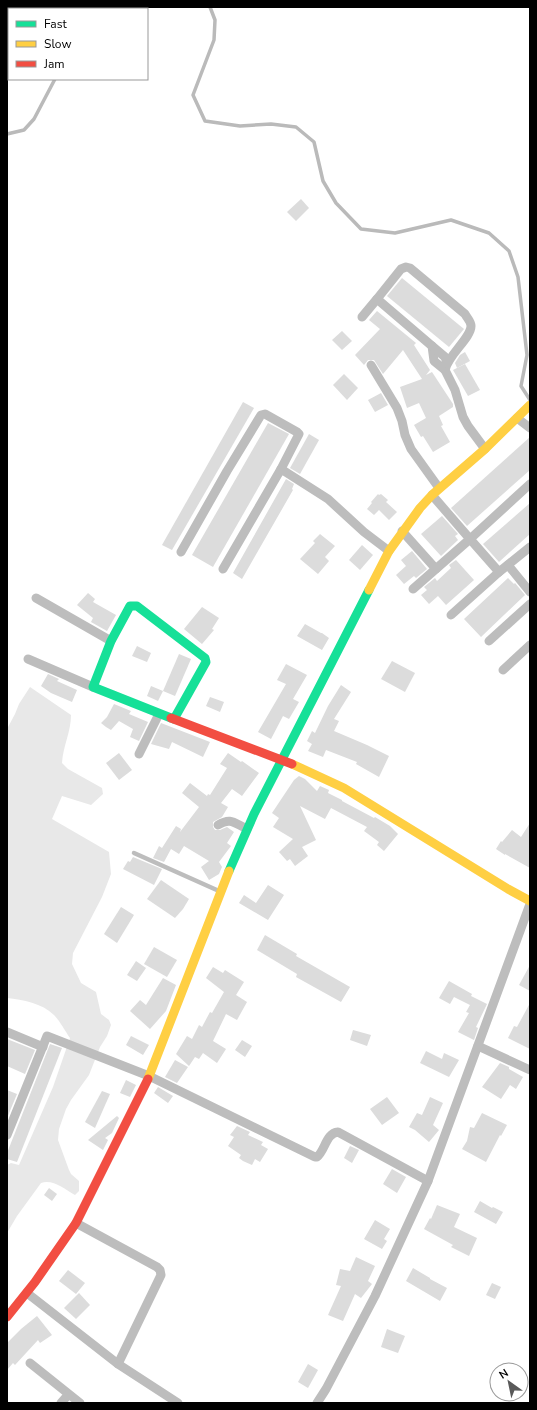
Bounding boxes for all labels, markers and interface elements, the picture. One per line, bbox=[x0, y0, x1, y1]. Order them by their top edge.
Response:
legend bbox=[8, 8, 148, 80]
text: Fast bbox=[44, 16, 67, 32]
text: Slow bbox=[44, 36, 72, 52]
text: Jam bbox=[43, 56, 65, 72]
north arrow bbox=[489, 1362, 529, 1402]
text: N bbox=[496, 1366, 511, 1383]

